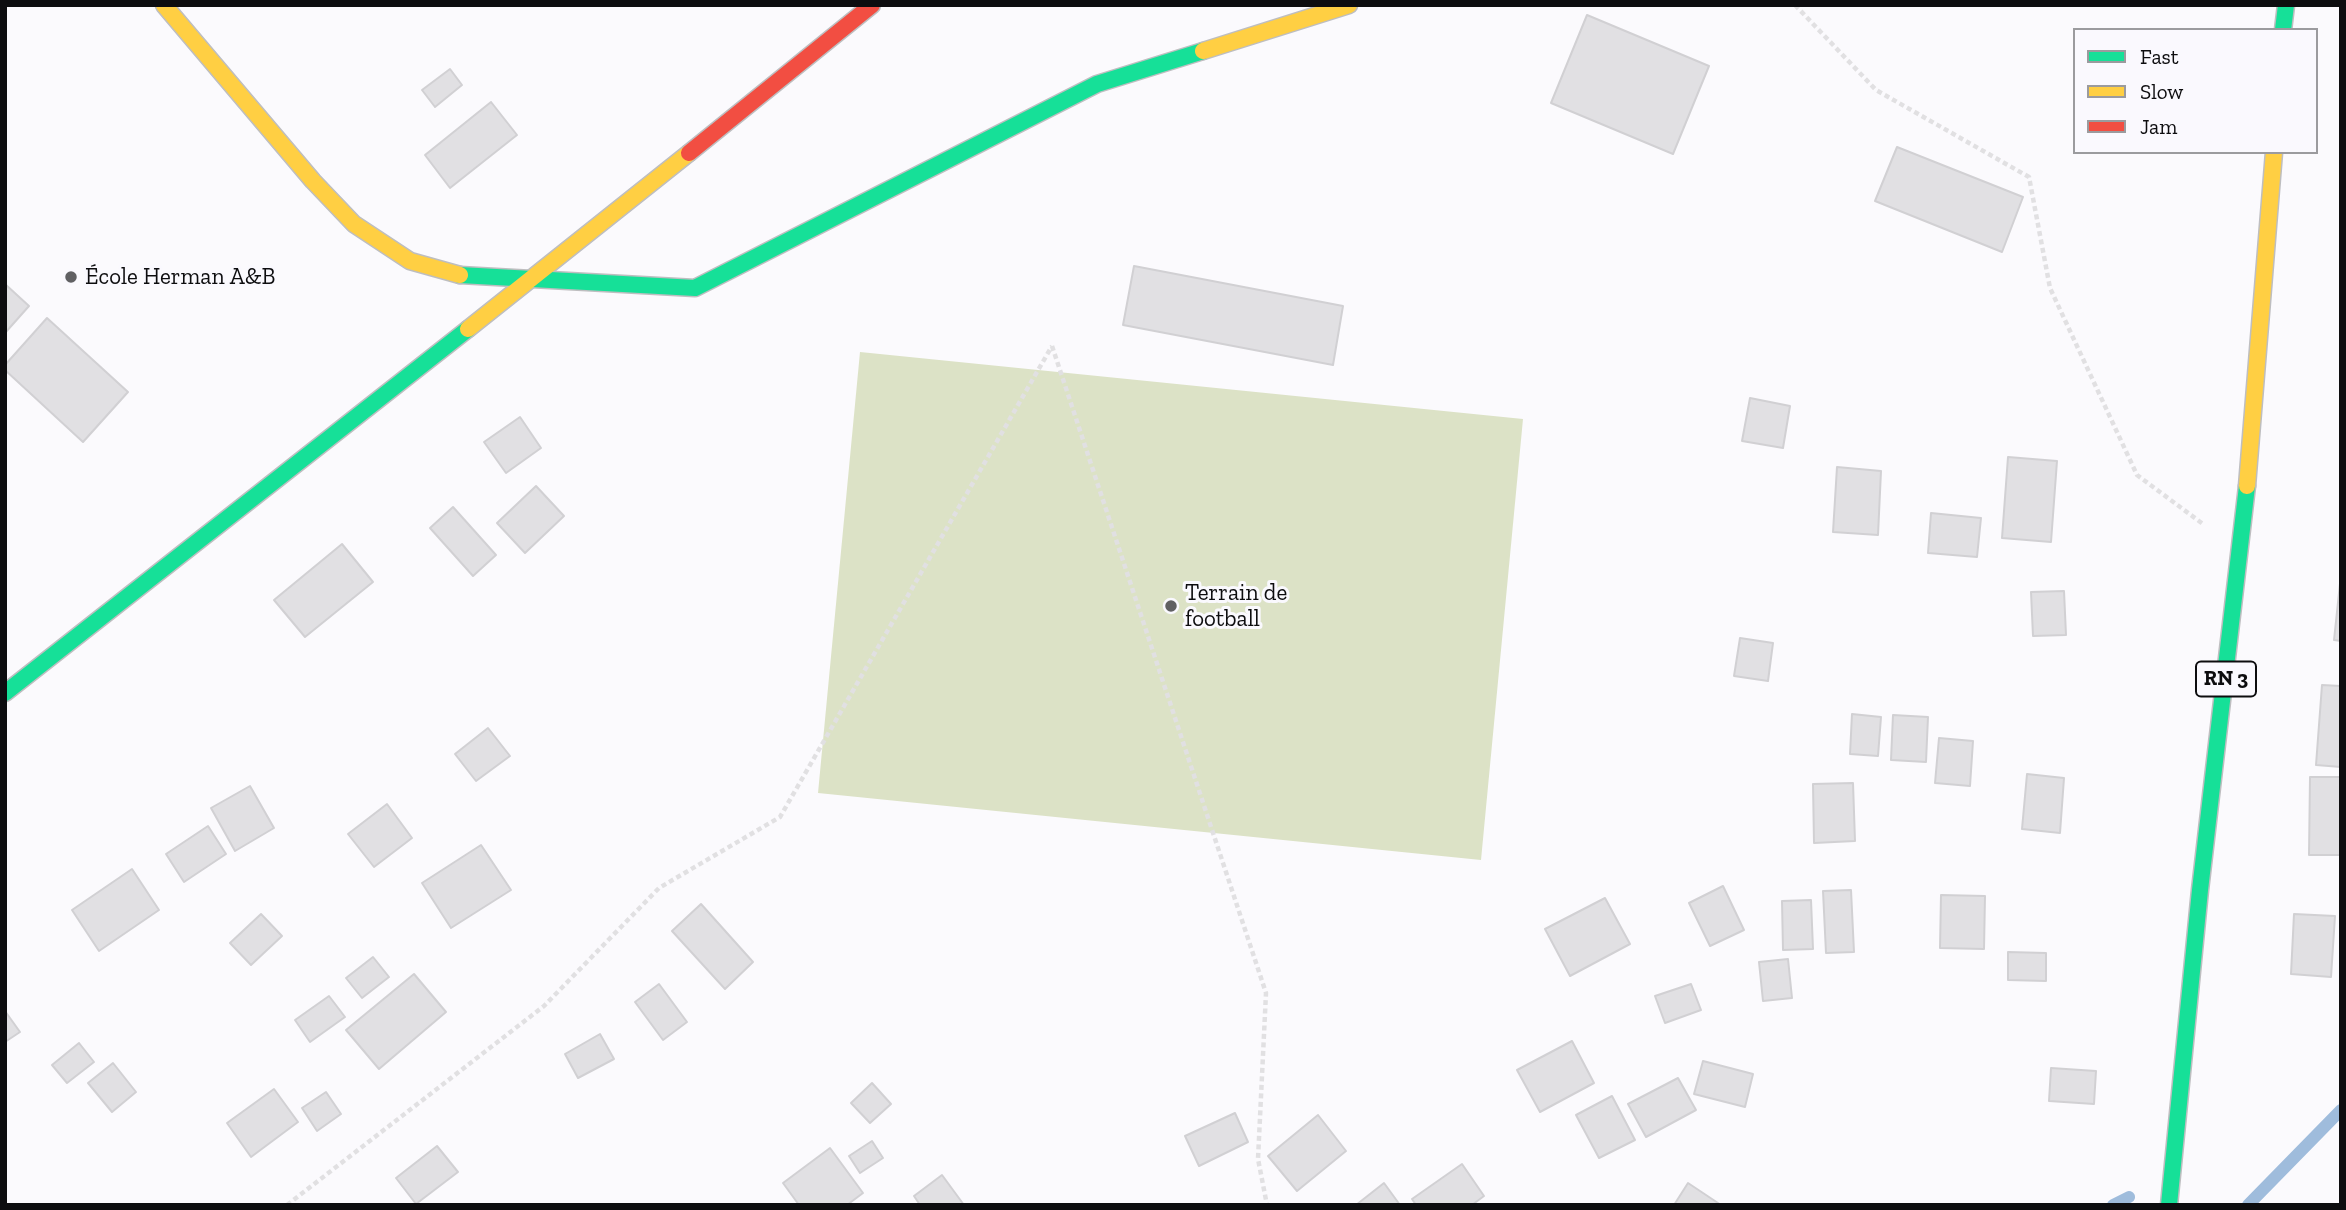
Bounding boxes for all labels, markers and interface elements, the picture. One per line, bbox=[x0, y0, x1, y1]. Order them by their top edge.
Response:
legend bbox=[2073, 28, 2318, 154]
text: Fast bbox=[2140, 44, 2179, 69]
text: Slow bbox=[2140, 79, 2183, 104]
text: Jam bbox=[2140, 114, 2177, 139]
place label: École Herman A&B bbox=[85, 263, 275, 291]
marker: École Herman A&B bbox=[63, 269, 79, 285]
place label: Terrain de football bbox=[1185, 579, 1287, 633]
marker: Terrain de football bbox=[1163, 598, 1179, 614]
road number: RN 3 bbox=[2196, 662, 2256, 696]

